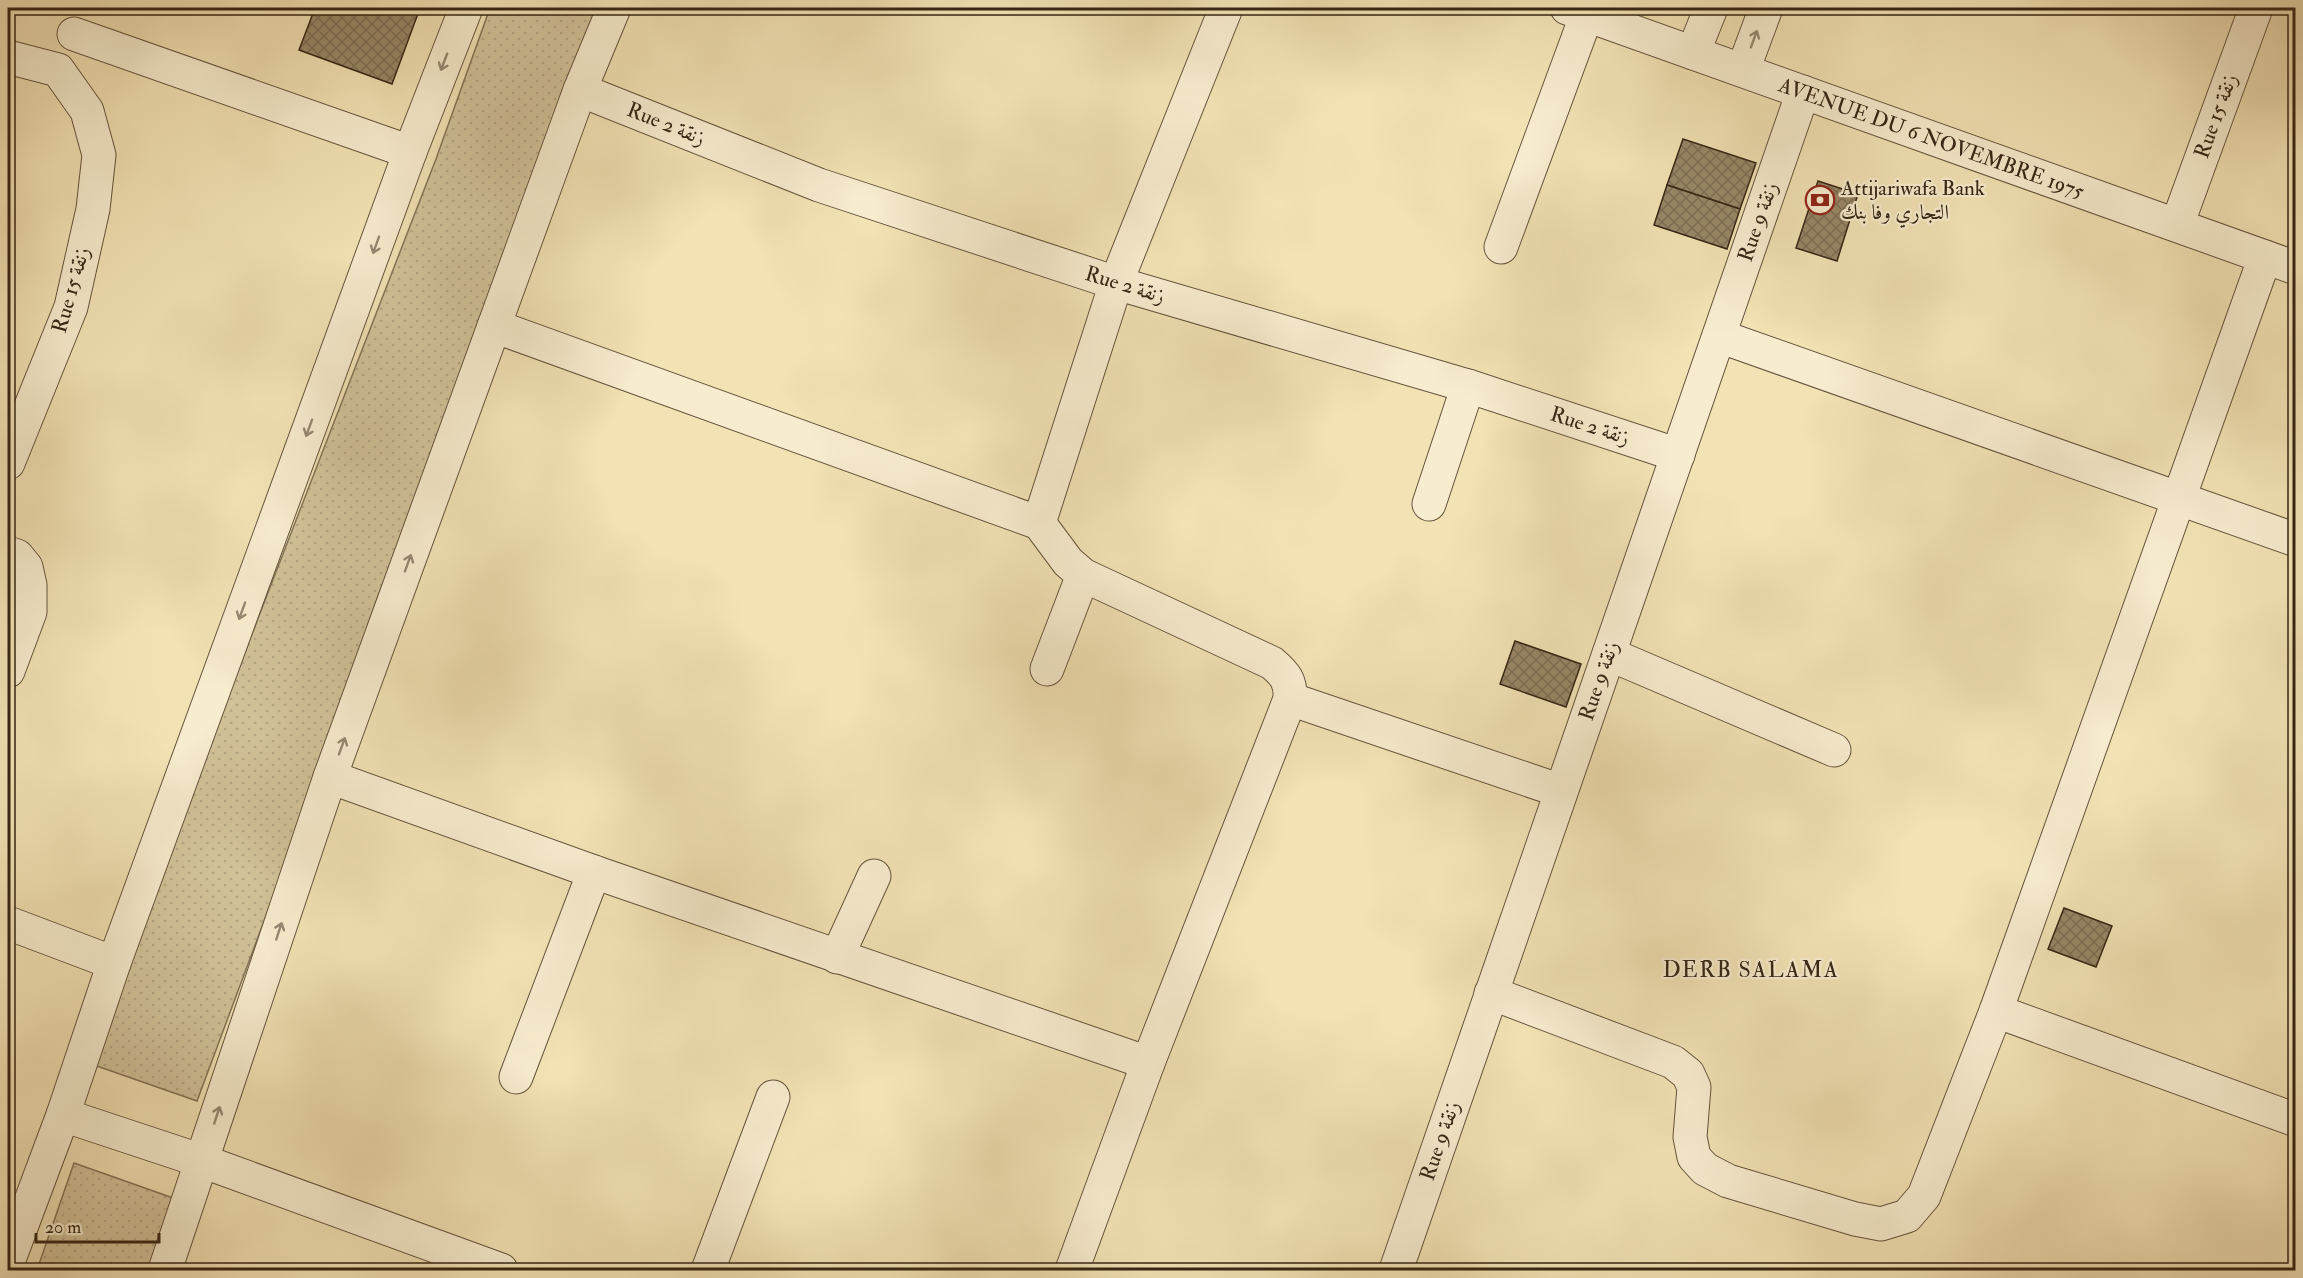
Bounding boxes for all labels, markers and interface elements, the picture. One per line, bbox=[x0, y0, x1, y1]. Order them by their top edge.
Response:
one-way arrow bbox=[1750, 30, 1761, 49]
one-way arrow bbox=[438, 52, 449, 71]
street label: Rue 15 زنقة bbox=[2188, 70, 2244, 162]
street label: AVENUE DU 6 NOVEMBRE 1975 bbox=[1774, 71, 2089, 205]
street label: Rue 2 زنقة bbox=[623, 96, 709, 152]
place label: Attijariwafa Bank التجاري وفا بنك bbox=[1840, 175, 1985, 228]
street label: Rue 9 زنقة bbox=[1732, 179, 1784, 265]
bank icon: Attijariwafa Bank التجاري وفا بنك bbox=[1804, 184, 1836, 216]
one-way arrow bbox=[369, 235, 380, 253]
street label: Rue 15 زنقة bbox=[46, 244, 96, 336]
street label: Rue 2 زنقة bbox=[1082, 260, 1168, 310]
street label: Rue 2 زنقة bbox=[1547, 400, 1633, 452]
one-way arrow bbox=[303, 418, 314, 437]
one-way arrow bbox=[404, 554, 415, 572]
one-way arrow bbox=[236, 601, 247, 620]
street label: Rue 9 زنقة bbox=[1573, 638, 1625, 724]
one-way arrow bbox=[337, 737, 348, 756]
one-way arrow bbox=[275, 922, 286, 940]
district label: DERB SALAMA bbox=[1663, 956, 1839, 984]
street label: Rue 9 زنقة bbox=[1414, 1098, 1466, 1184]
one-way arrow bbox=[213, 1107, 224, 1125]
scale bar bbox=[36, 1206, 159, 1244]
text: 20 m bbox=[45, 1216, 81, 1239]

